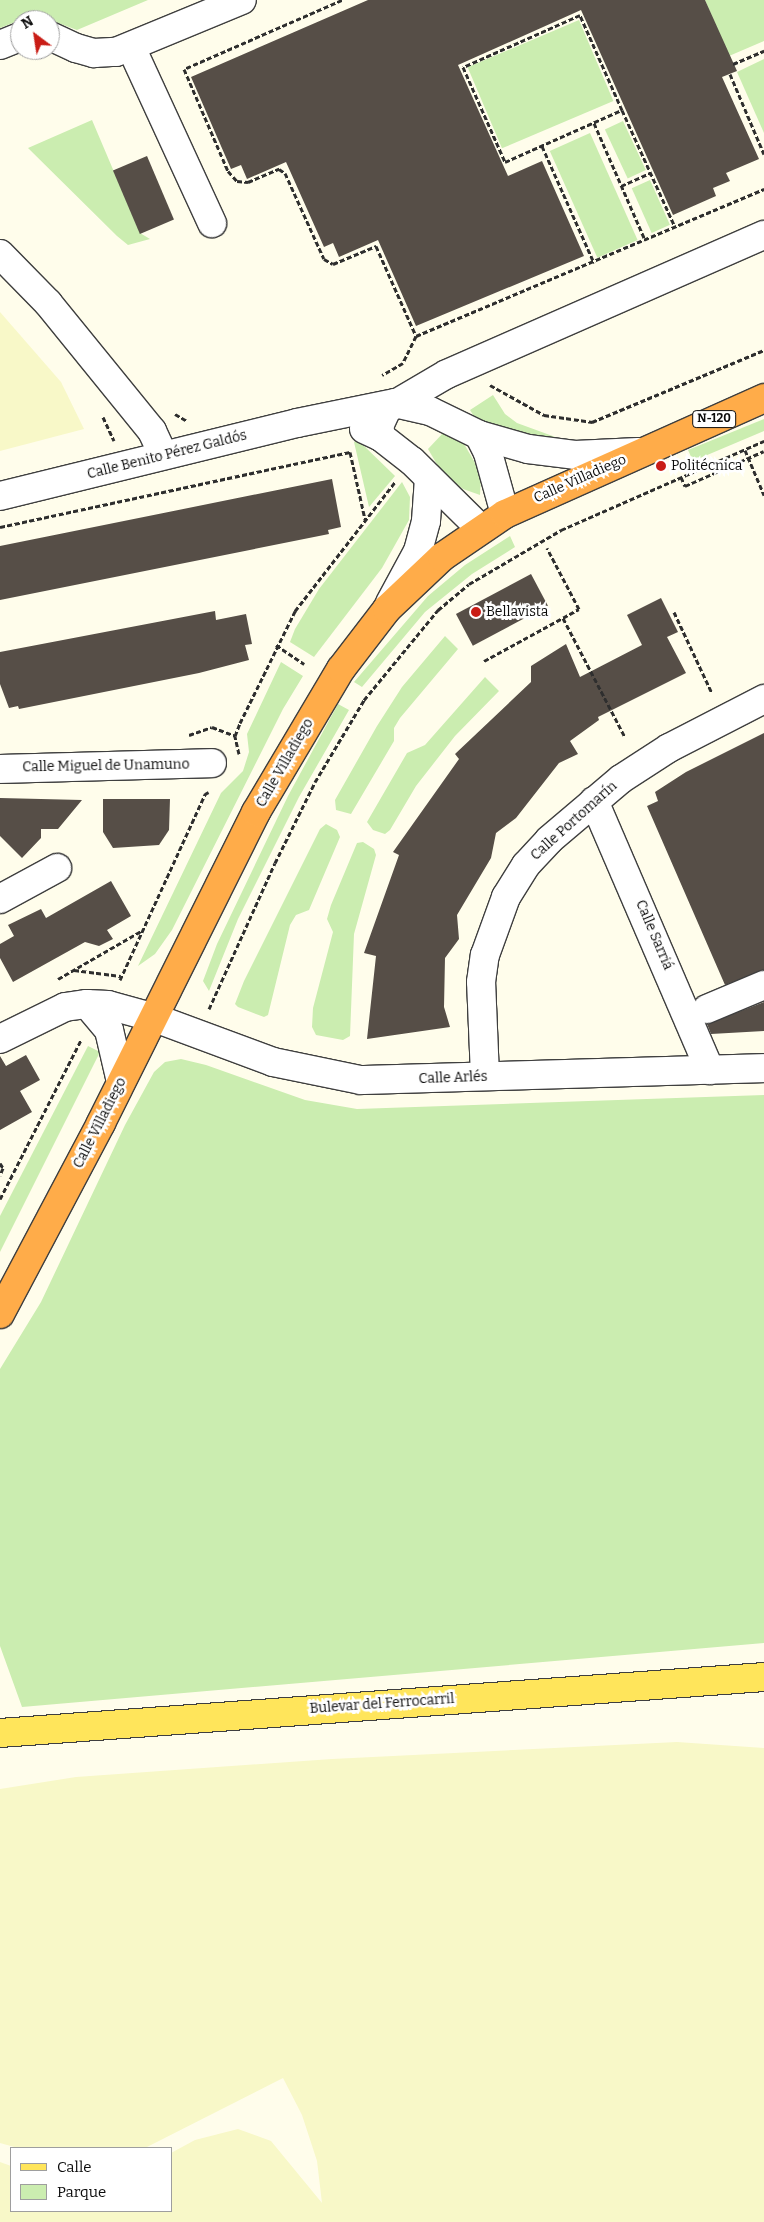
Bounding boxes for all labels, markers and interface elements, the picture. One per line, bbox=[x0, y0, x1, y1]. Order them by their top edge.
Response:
north arrow bbox=[10, 10, 60, 60]
text: N bbox=[19, 13, 37, 33]
road number: N-120 bbox=[692, 409, 736, 428]
street label: Calle Benito Pérez Galdós bbox=[85, 427, 249, 483]
street label: Calle Villadiego bbox=[531, 451, 629, 507]
place label: Politécnica bbox=[671, 458, 743, 474]
marker: Politécnica bbox=[655, 460, 667, 472]
place label: Bellavista bbox=[486, 604, 548, 620]
marker: Bellavista bbox=[470, 606, 482, 618]
street label: Calle Villadiego bbox=[253, 716, 317, 810]
street label: Calle Miguel de Unamuno bbox=[22, 756, 190, 776]
street label: Calle Portomarín bbox=[527, 778, 621, 864]
street label: Calle Sarriá bbox=[632, 898, 676, 972]
street label: Calle Arlés bbox=[418, 1068, 488, 1088]
street label: Calle Villadiego bbox=[70, 1075, 130, 1171]
street label: Bulevar del Ferrocarril bbox=[309, 1691, 455, 1717]
legend bbox=[10, 2147, 172, 2212]
text: Calle bbox=[57, 2158, 91, 2176]
text: Parque bbox=[57, 2183, 106, 2201]

